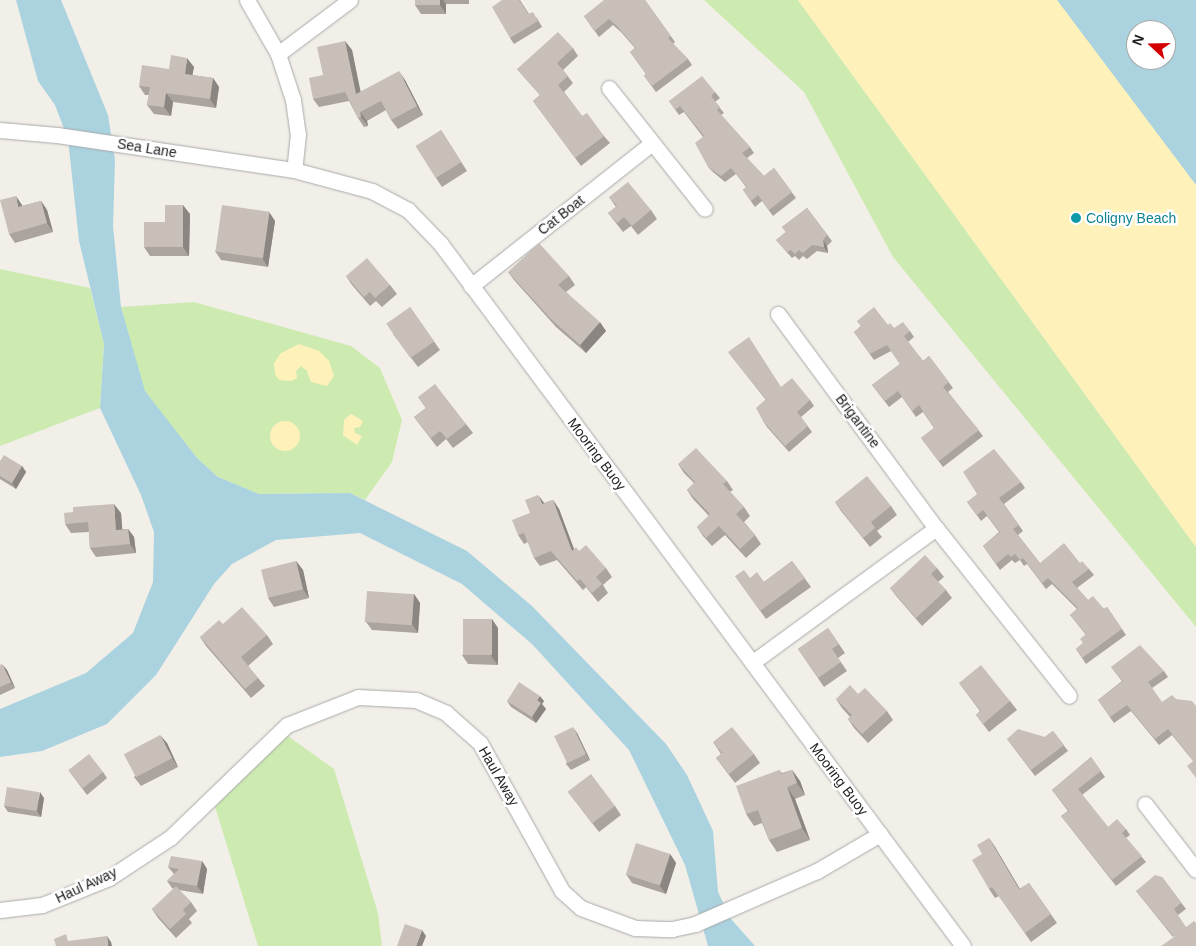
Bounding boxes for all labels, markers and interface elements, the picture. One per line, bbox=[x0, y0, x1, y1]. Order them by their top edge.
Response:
north arrow bbox=[1126, 20, 1176, 70]
text: N bbox=[1129, 32, 1147, 48]
street label: Sea Lane bbox=[116, 135, 178, 161]
street label: Cat Boat bbox=[534, 192, 588, 238]
place label: Coligny Beach bbox=[1086, 210, 1176, 226]
marker: Coligny Beach bbox=[1070, 212, 1082, 224]
street label: Brigantine bbox=[832, 391, 884, 451]
street label: Mooring Buoy bbox=[564, 414, 630, 494]
street label: Mooring Buoy bbox=[806, 739, 872, 819]
street label: Haul Away bbox=[475, 743, 523, 809]
street label: Haul Away bbox=[52, 863, 120, 907]

